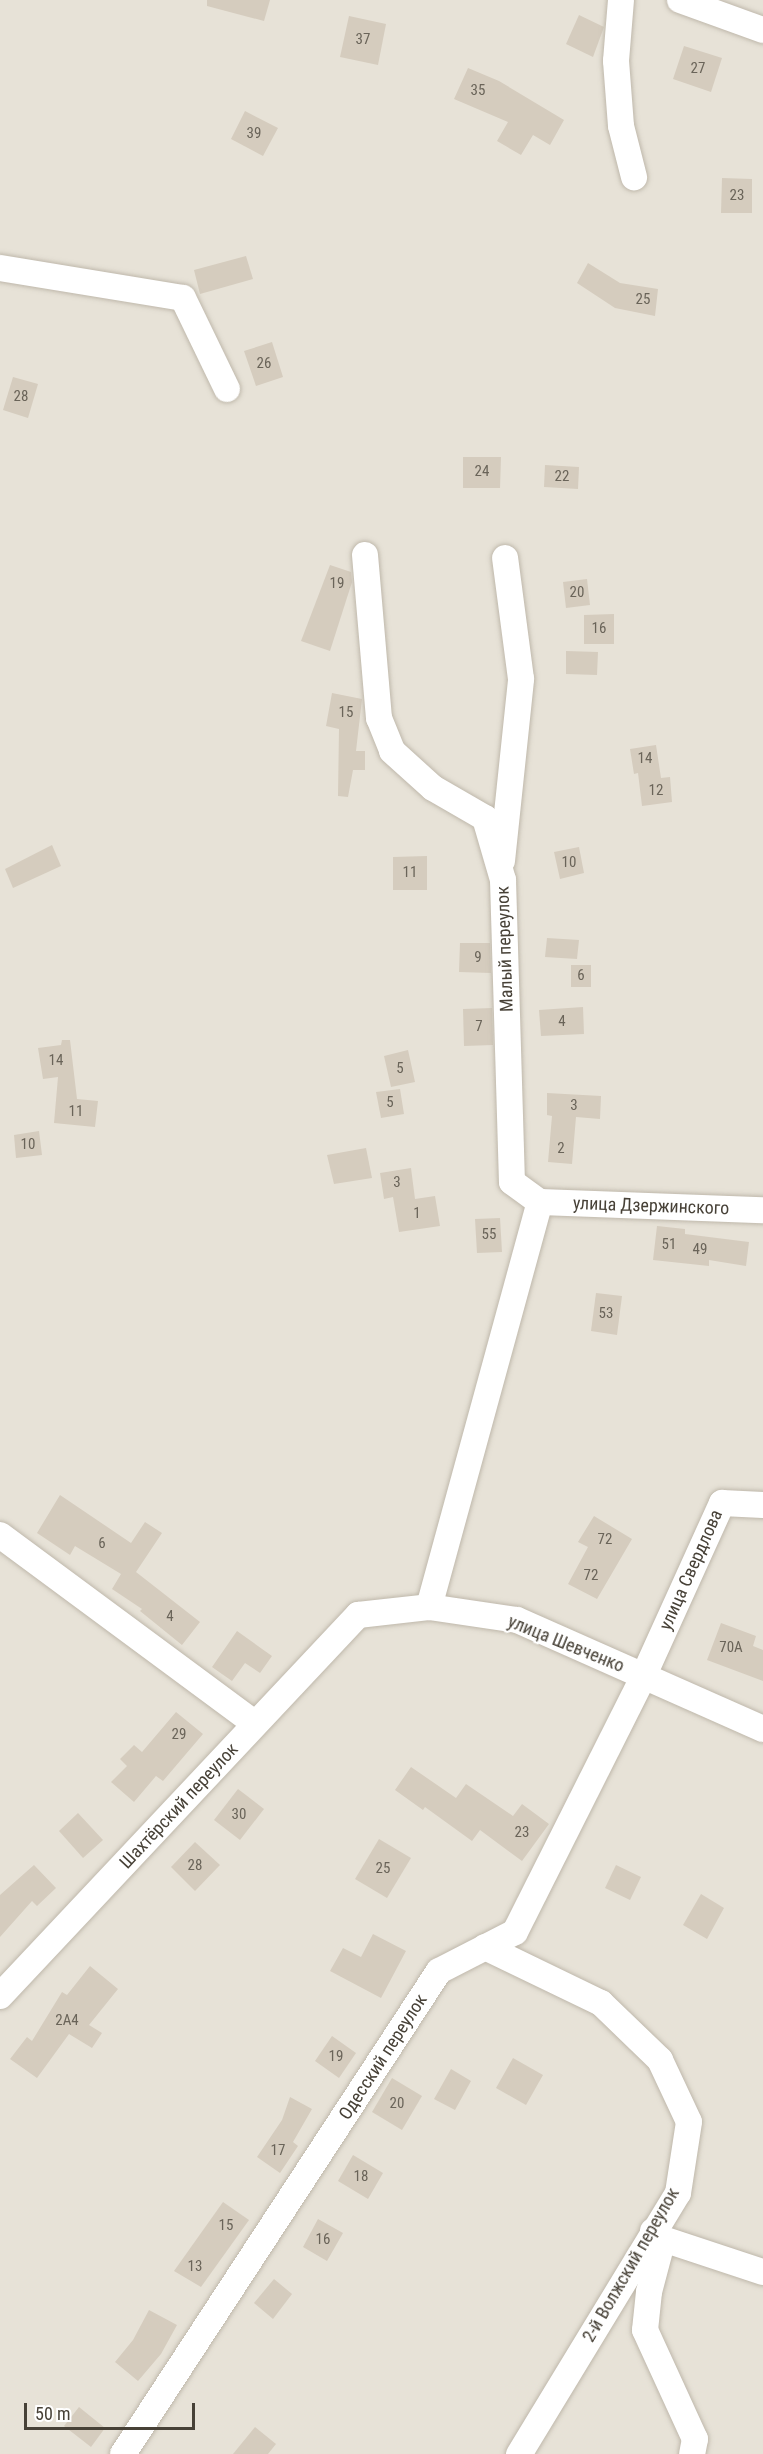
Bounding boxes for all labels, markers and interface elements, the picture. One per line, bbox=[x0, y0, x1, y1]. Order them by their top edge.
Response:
house number: 37 bbox=[356, 31, 370, 49]
house number: 27 bbox=[691, 60, 705, 78]
house number: 35 bbox=[471, 82, 485, 100]
house number: 39 bbox=[247, 125, 261, 143]
house number: 23 bbox=[730, 187, 744, 205]
house number: 25 bbox=[636, 291, 650, 309]
house number: 26 bbox=[257, 355, 271, 373]
house number: 28 bbox=[14, 388, 28, 406]
house number: 24 bbox=[475, 463, 489, 481]
house number: 22 bbox=[555, 468, 569, 486]
house number: 19 bbox=[330, 575, 344, 593]
house number: 20 bbox=[570, 584, 584, 602]
house number: 16 bbox=[592, 620, 606, 638]
house number: 15 bbox=[339, 704, 353, 722]
house number: 14 bbox=[638, 750, 652, 768]
house number: 12 bbox=[649, 782, 663, 800]
house number: 10 bbox=[562, 854, 576, 872]
house number: 11 bbox=[403, 864, 417, 882]
street label: Малый переулок bbox=[492, 886, 518, 1012]
house number: 9 bbox=[474, 949, 482, 967]
house number: 6 bbox=[577, 967, 585, 985]
house number: 4 bbox=[558, 1013, 566, 1031]
house number: 7 bbox=[475, 1018, 483, 1036]
house number: 14 bbox=[49, 1052, 63, 1070]
house number: 5 bbox=[396, 1060, 404, 1078]
house number: 5 bbox=[386, 1094, 394, 1112]
house number: 3 bbox=[570, 1097, 578, 1115]
house number: 11 bbox=[69, 1103, 83, 1121]
house number: 10 bbox=[21, 1136, 35, 1154]
house number: 2 bbox=[557, 1140, 565, 1158]
house number: 3 bbox=[393, 1174, 401, 1192]
street label: улица Дзержинского bbox=[572, 1192, 730, 1220]
house number: 1 bbox=[413, 1205, 421, 1223]
house number: 55 bbox=[482, 1226, 496, 1244]
house number: 51 bbox=[662, 1236, 676, 1254]
house number: 49 bbox=[693, 1241, 707, 1259]
house number: 53 bbox=[599, 1305, 613, 1323]
street label: улица Свердлова bbox=[655, 1506, 727, 1634]
house number: 72 bbox=[598, 1531, 612, 1549]
house number: 6 bbox=[98, 1535, 106, 1553]
house number: 72 bbox=[584, 1567, 598, 1585]
house number: 4 bbox=[166, 1608, 174, 1626]
street label: улица Шевченко bbox=[505, 1611, 627, 1677]
house number: 70А bbox=[719, 1639, 743, 1657]
house number: 29 bbox=[172, 1726, 186, 1744]
street label: Шахтёрский переулок bbox=[115, 1739, 243, 1873]
house number: 30 bbox=[232, 1806, 246, 1824]
house number: 23 bbox=[515, 1824, 529, 1842]
house number: 28 bbox=[188, 1857, 202, 1875]
house number: 25 bbox=[376, 1860, 390, 1878]
street label: Одесский переулок bbox=[334, 1990, 432, 2124]
house number: 2А4 bbox=[55, 2012, 79, 2030]
house number: 19 bbox=[329, 2048, 343, 2066]
house number: 20 bbox=[390, 2095, 404, 2113]
house number: 17 bbox=[271, 2142, 285, 2160]
house number: 18 bbox=[354, 2168, 368, 2186]
street label: 2-й Волжский переулок bbox=[578, 2184, 684, 2346]
house number: 15 bbox=[219, 2217, 233, 2235]
house number: 16 bbox=[316, 2231, 330, 2249]
house number: 13 bbox=[188, 2258, 202, 2276]
scale bar bbox=[27, 2391, 198, 2429]
text: 50 m bbox=[35, 2403, 70, 2424]

